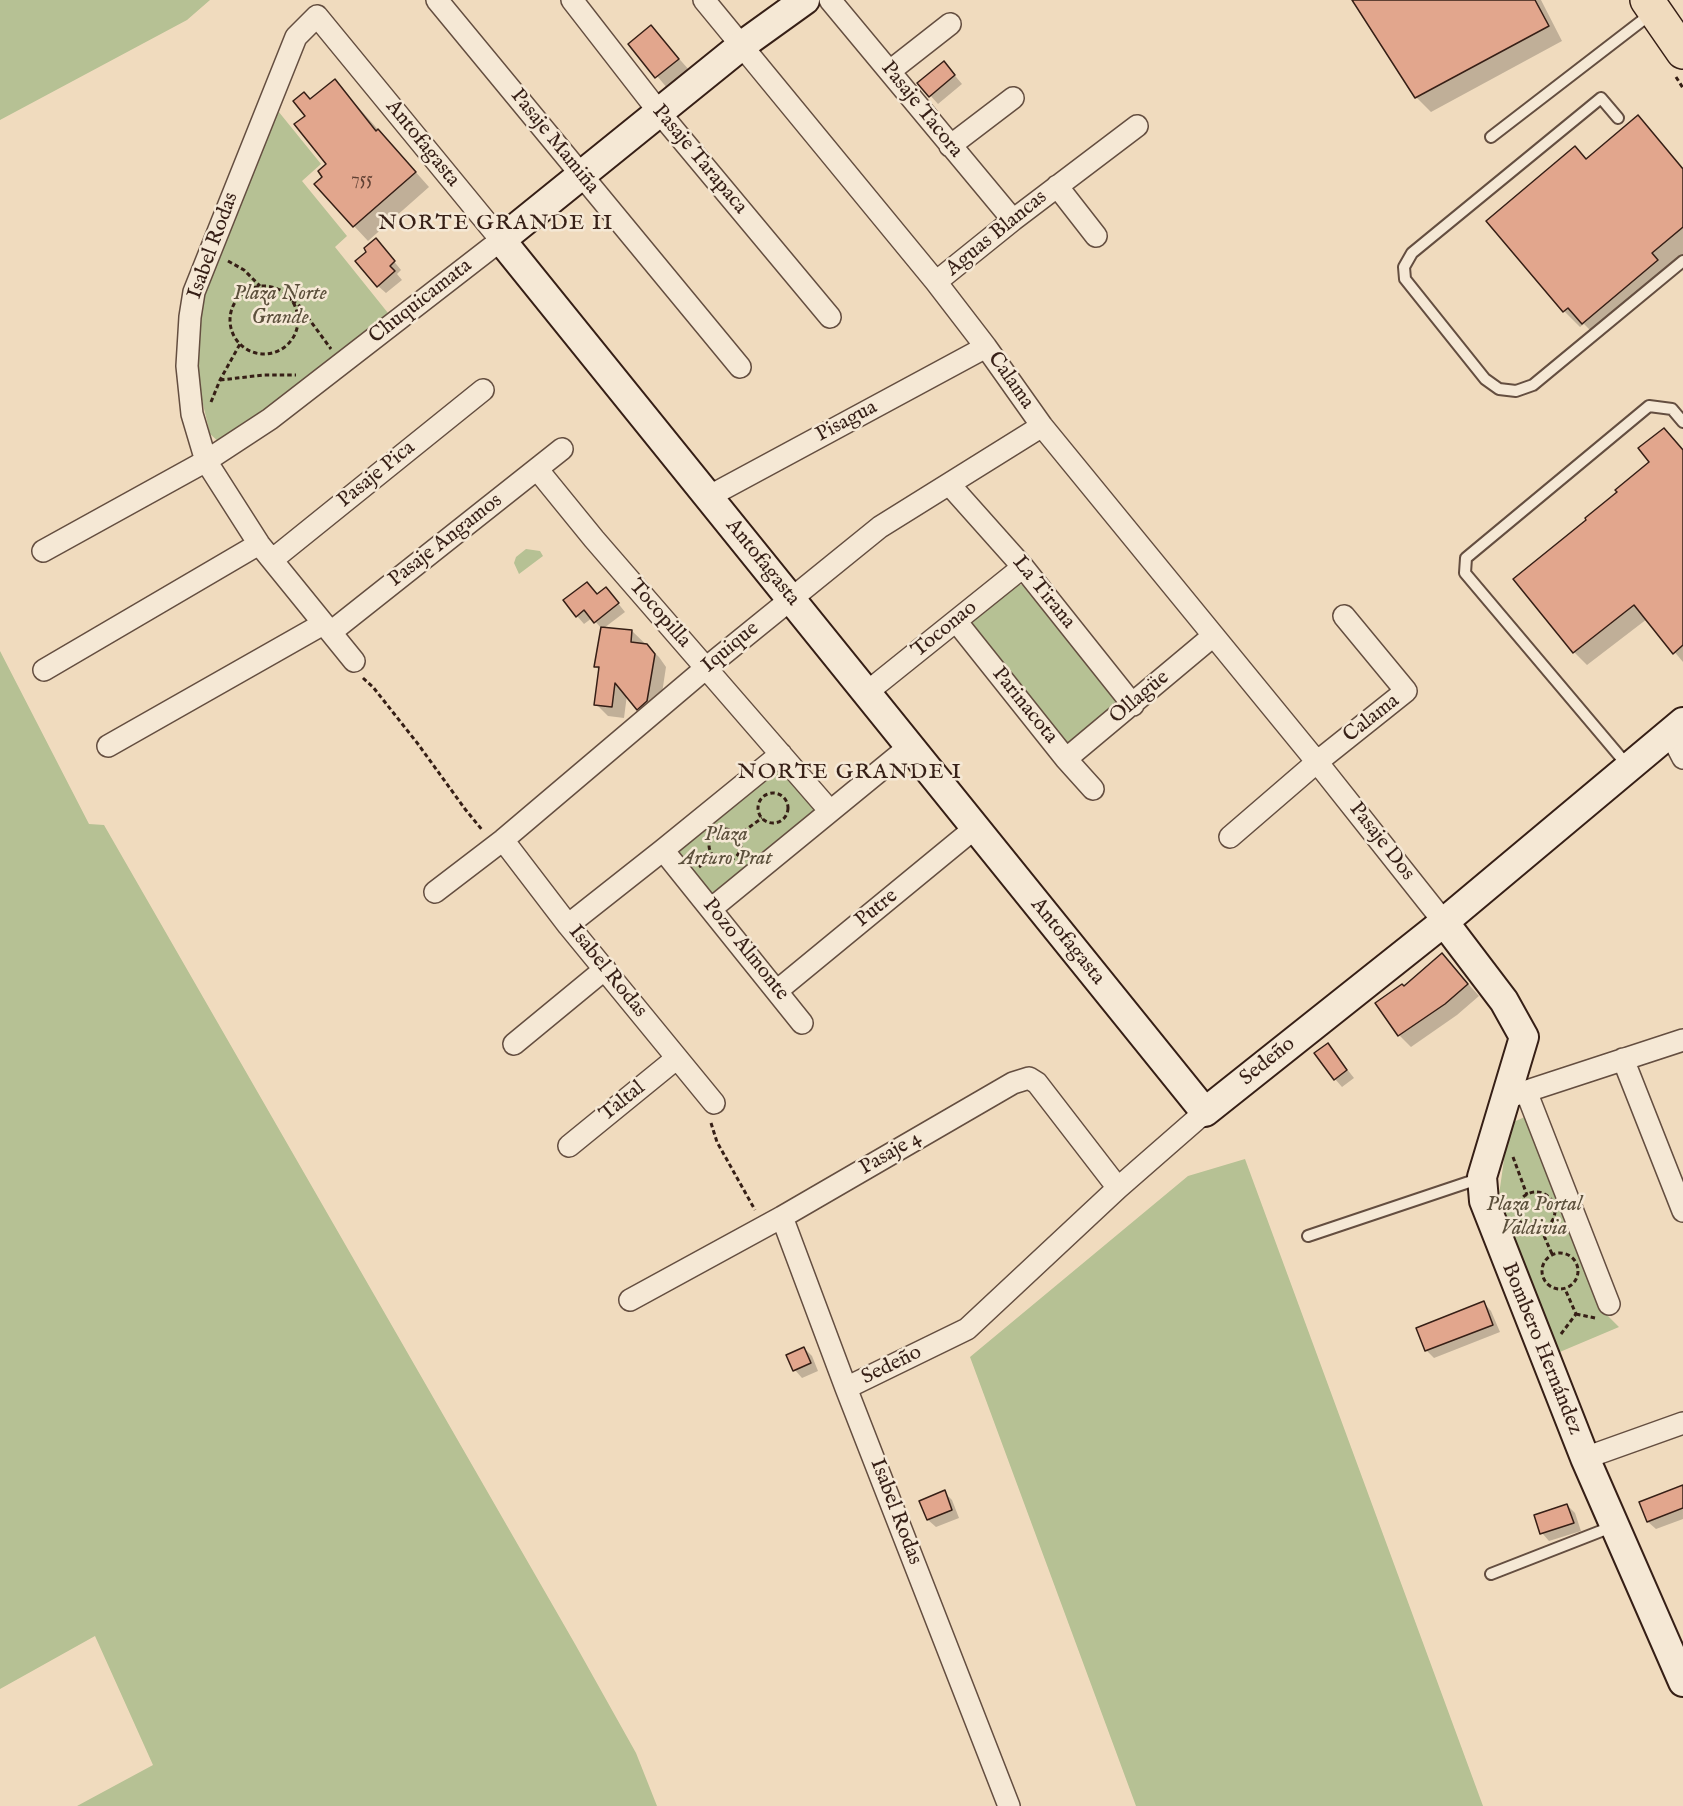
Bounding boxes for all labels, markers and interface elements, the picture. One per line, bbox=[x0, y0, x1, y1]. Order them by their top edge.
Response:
street label: Pasaje Tacora bbox=[875, 57, 967, 163]
street label: Pasaje Mamiña bbox=[504, 84, 604, 200]
street label: Antofagasta bbox=[379, 95, 465, 193]
street label: Pasaje Tarapaca bbox=[646, 100, 752, 220]
house number: 755 bbox=[351, 169, 373, 191]
street label: Aguas Blancas bbox=[941, 186, 1053, 282]
street label: Isabel Rodas bbox=[183, 189, 245, 303]
district label: NORTE GRANDE II bbox=[378, 211, 614, 237]
street label: Chuquicamata bbox=[365, 254, 477, 350]
park label: Plaza Norte Grande bbox=[233, 282, 327, 332]
street label: Calama bbox=[981, 347, 1039, 415]
street label: Pisagua bbox=[812, 395, 882, 449]
street label: Pasaje Pica bbox=[333, 436, 421, 514]
street label: Pasaje Angamos bbox=[384, 489, 508, 593]
street label: Antofagasta bbox=[719, 514, 805, 612]
street label: La Tirana bbox=[1006, 551, 1080, 635]
street label: Tocopilla bbox=[622, 575, 696, 653]
street label: Toconao bbox=[907, 596, 983, 664]
street label: Iquique bbox=[697, 617, 765, 679]
street label: Parinacota bbox=[985, 663, 1063, 749]
street label: Ollagüe bbox=[1105, 666, 1175, 730]
street label: Calama bbox=[1339, 689, 1405, 749]
district label: NORTE GRANDE I bbox=[738, 760, 962, 786]
street label: Pasaje Dos bbox=[1343, 798, 1419, 886]
park label: Plaza Arturo Prat bbox=[680, 823, 772, 873]
street label: Putre bbox=[851, 884, 903, 934]
street label: Antofagasta bbox=[1024, 893, 1110, 991]
street label: Pozo Almonte bbox=[696, 894, 794, 1006]
street label: Isabel Rodas bbox=[562, 921, 652, 1023]
street label: Sedeño bbox=[1235, 1032, 1301, 1092]
street label: Taltal bbox=[595, 1076, 651, 1128]
street label: Pasaje 4 bbox=[856, 1126, 926, 1182]
park label: Plaza Portal Valdivia bbox=[1486, 1193, 1582, 1243]
street label: Bombero Hernández bbox=[1495, 1259, 1587, 1439]
street label: Sedeño bbox=[858, 1341, 926, 1391]
street label: Isabel Rodas bbox=[863, 1455, 927, 1569]

